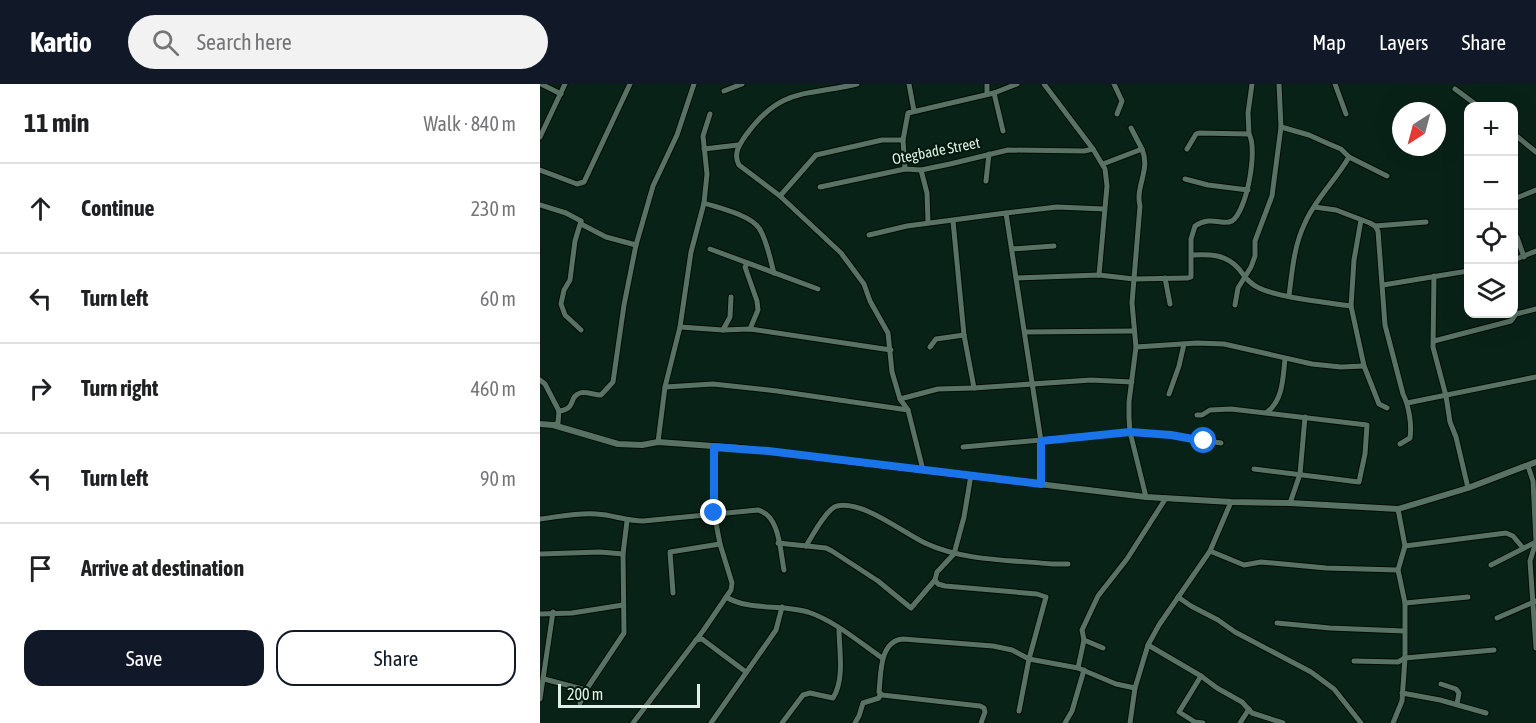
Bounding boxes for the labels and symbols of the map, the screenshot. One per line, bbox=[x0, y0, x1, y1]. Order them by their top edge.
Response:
north arrow bbox=[1392, 102, 1446, 156]
street label: Otegbade Street bbox=[891, 134, 981, 167]
route start bbox=[1190, 427, 1216, 453]
route end bbox=[700, 499, 726, 525]
scale bar bbox=[558, 681, 700, 708]

